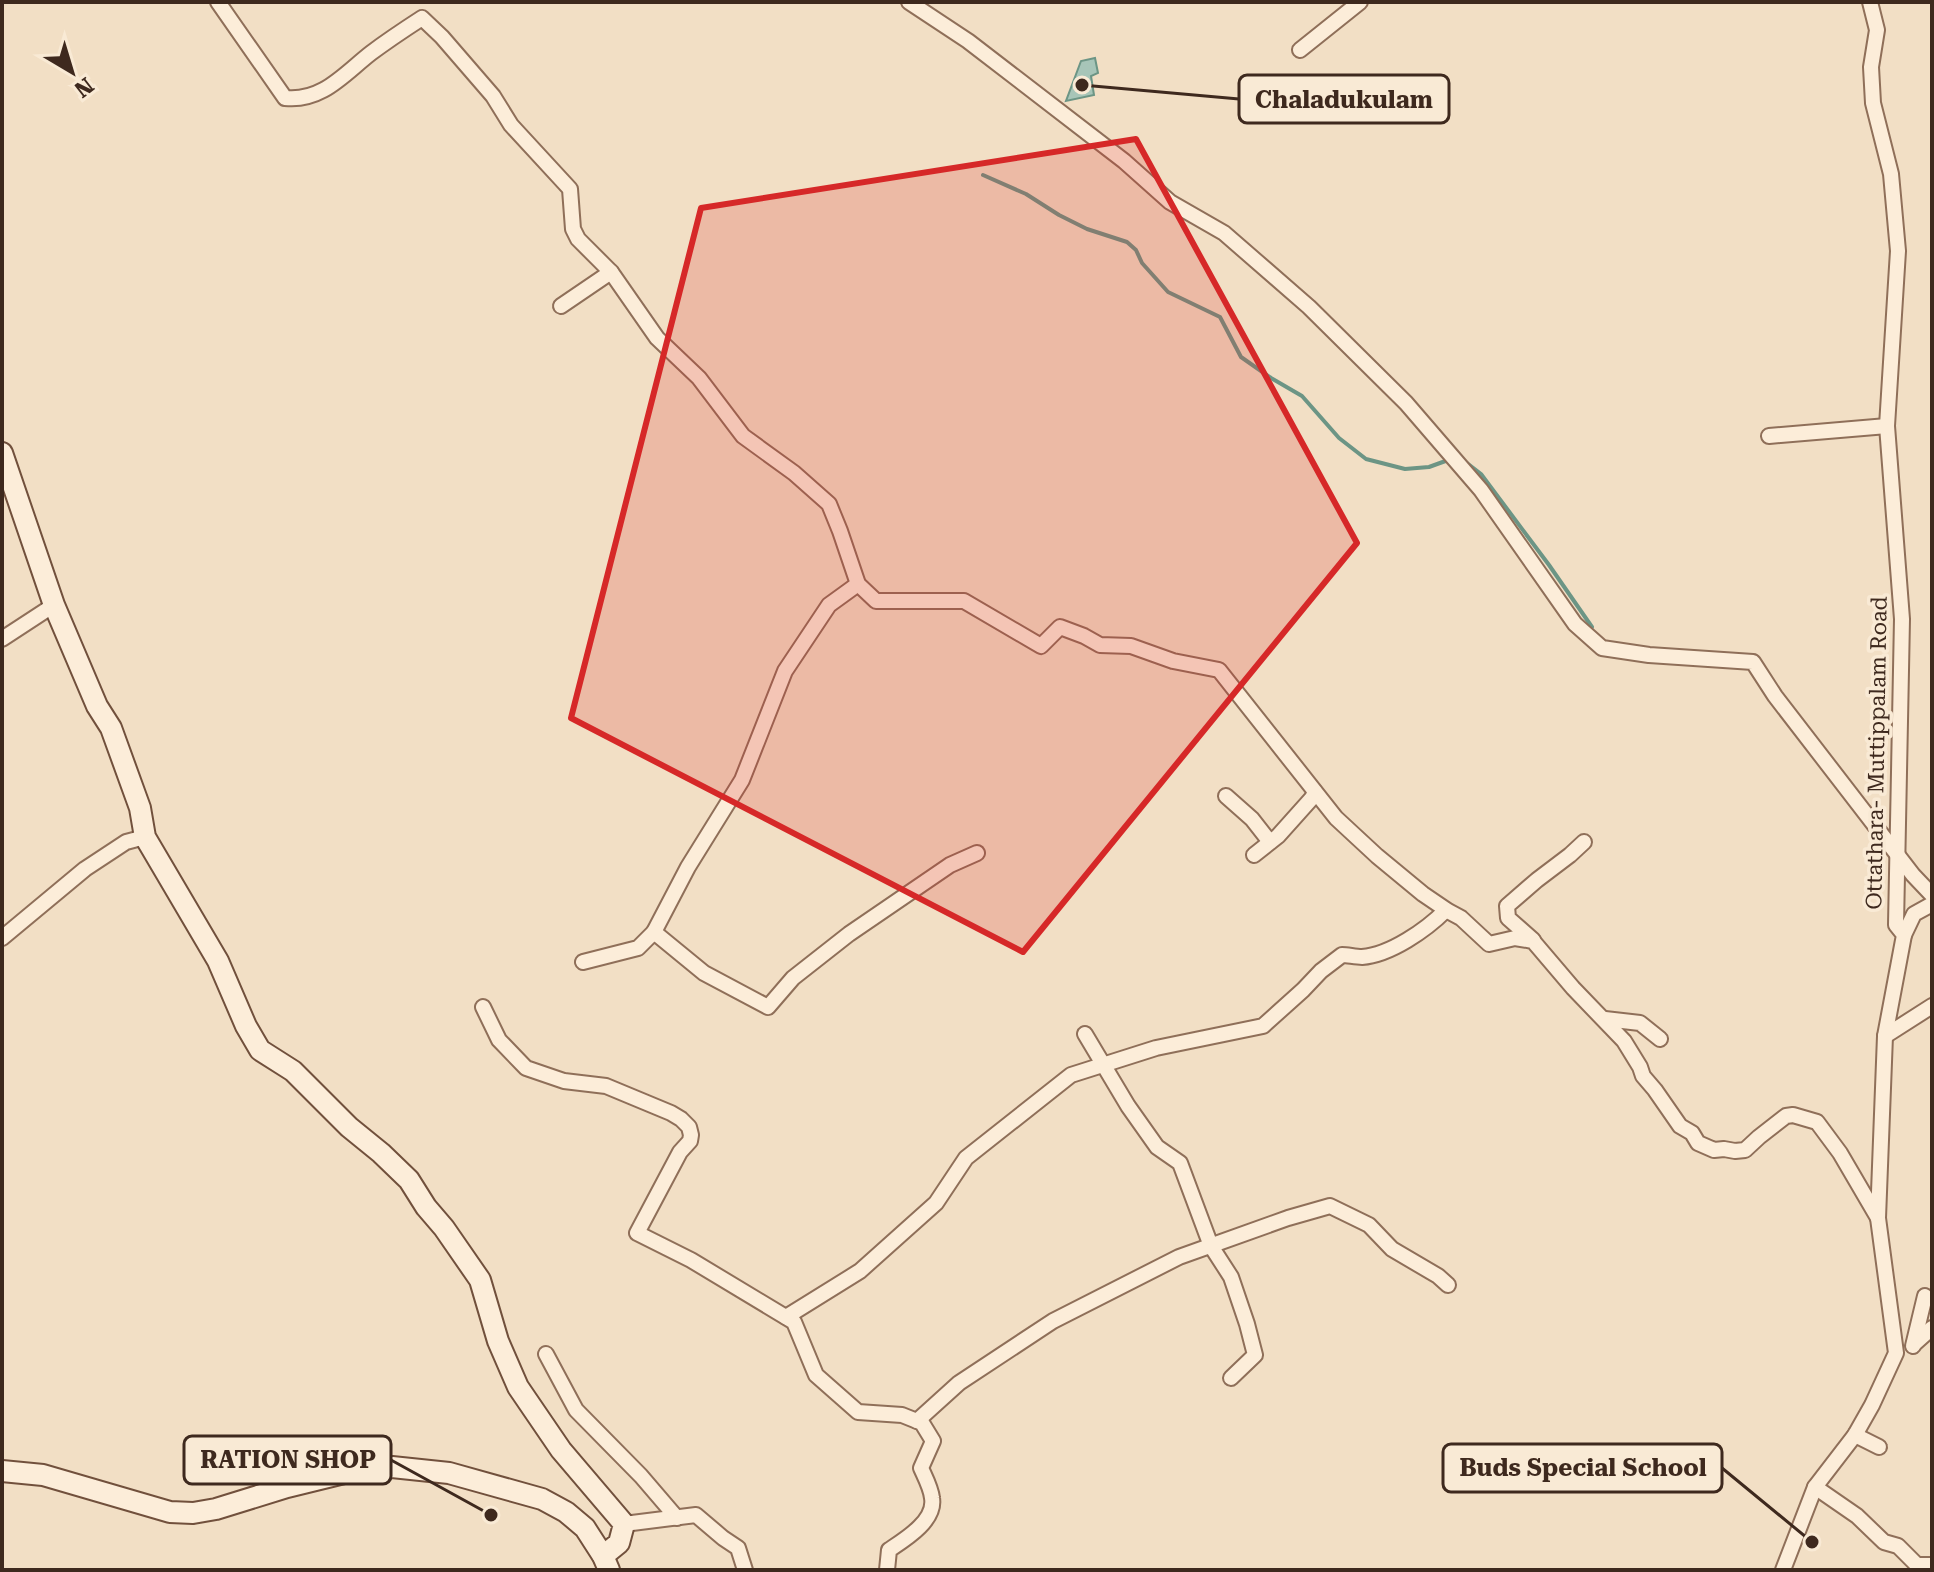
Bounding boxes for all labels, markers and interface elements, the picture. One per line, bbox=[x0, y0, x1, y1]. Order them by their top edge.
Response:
north arrow bbox=[32, 32, 112, 112]
text: N bbox=[70, 72, 98, 102]
callout: Chaladukulam bbox=[1239, 75, 1449, 123]
text: Chaladukulam bbox=[1255, 86, 1433, 114]
street label: Ottathara- Muttippalam Road bbox=[1861, 596, 1892, 910]
callout: RATION SHOP bbox=[184, 1436, 391, 1484]
callout: Buds Special School bbox=[1443, 1444, 1722, 1492]
text: RATION SHOP bbox=[200, 1446, 376, 1474]
text: Buds Special School bbox=[1459, 1454, 1707, 1482]

